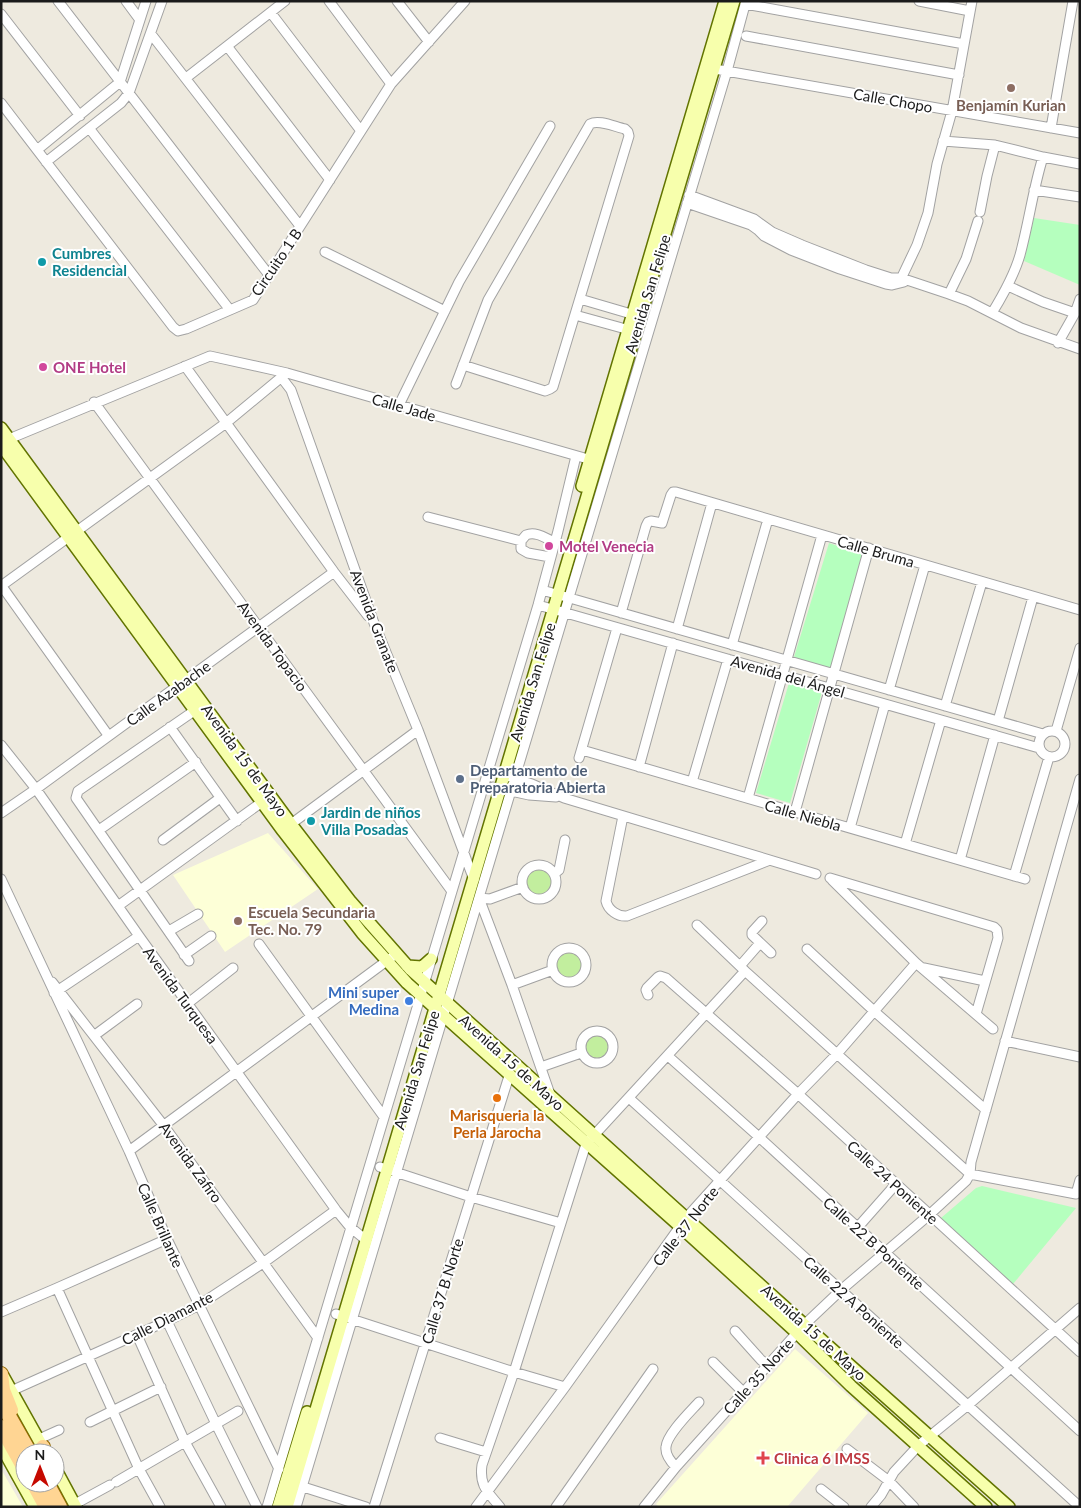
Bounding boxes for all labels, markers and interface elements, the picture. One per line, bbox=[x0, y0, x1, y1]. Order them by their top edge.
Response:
marker: Benjamín Kurian bbox=[1005, 82, 1017, 94]
street label: Calle Chopo bbox=[852, 84, 934, 116]
place label: Benjamín Kurian bbox=[956, 96, 1066, 114]
street label: Circuito 1 B bbox=[247, 225, 305, 299]
street label: Avenida San Felipe bbox=[620, 232, 674, 356]
place label: Cumbres Residencial bbox=[52, 244, 127, 279]
marker: Cumbres Residencial bbox=[36, 256, 48, 268]
place label: ONE Hotel bbox=[53, 358, 126, 376]
marker: ONE Hotel bbox=[37, 361, 49, 373]
street label: Calle Jade bbox=[370, 389, 438, 425]
street label: Calle Bruma bbox=[835, 531, 917, 571]
place label: Motel Venecia bbox=[559, 537, 654, 555]
marker: Motel Venecia bbox=[543, 540, 555, 552]
street label: Avenida Granate bbox=[347, 567, 403, 675]
street label: Avenida Topacio bbox=[234, 597, 312, 695]
street label: Avenida San Felipe bbox=[505, 620, 559, 744]
street label: Avenida del Ángel bbox=[729, 651, 847, 701]
street label: Calle Azabache bbox=[122, 656, 214, 730]
street label: Avenida 15 de Mayo bbox=[198, 700, 292, 820]
place label: Departamento de Preparatoria Abierta bbox=[470, 761, 606, 796]
marker: Departamento de Preparatoria Abierta bbox=[454, 773, 466, 785]
street label: Calle Niebla bbox=[763, 796, 843, 834]
place label: Jardin de niños Villa Posadas bbox=[320, 803, 421, 838]
marker: Jardin de niños Villa Posadas bbox=[305, 815, 317, 827]
place label: Escuela Secundaria Tec. No. 79 bbox=[248, 903, 375, 938]
marker: Escuela Secundaria Tec. No. 79 bbox=[232, 915, 244, 927]
street label: Avenida Turquesa bbox=[140, 943, 222, 1047]
place label: Mini super Medina bbox=[328, 983, 399, 1018]
marker: Mini super Medina bbox=[403, 995, 415, 1007]
street label: Avenida San Felipe bbox=[389, 1008, 443, 1132]
street label: Avenida 15 de Mayo bbox=[456, 1010, 568, 1114]
marker: Marisqueria la Perla Jarocha bbox=[491, 1092, 503, 1104]
place label: Marisqueria la Perla Jarocha bbox=[450, 1106, 544, 1141]
street label: Avenida Zafiro bbox=[156, 1118, 226, 1206]
street label: Calle 24 Poniente bbox=[844, 1136, 942, 1228]
street label: Calle Brillante bbox=[134, 1180, 188, 1270]
street label: Calle 37 Norte bbox=[648, 1183, 722, 1269]
street label: Calle 22 B Poniente bbox=[820, 1193, 928, 1293]
street label: Calle 37 B Norte bbox=[417, 1236, 467, 1346]
street label: Calle 22 A Poniente bbox=[800, 1252, 908, 1352]
street label: Avenida 15 de Mayo bbox=[758, 1280, 870, 1384]
street label: Calle Diamante bbox=[118, 1287, 216, 1349]
street label: Calle 35 Norte bbox=[719, 1334, 797, 1418]
north arrow bbox=[15, 1443, 65, 1493]
text: N bbox=[35, 1446, 45, 1463]
place label: Clinica 6 IMSS bbox=[774, 1449, 870, 1467]
marker: Clinica 6 IMSS bbox=[756, 1451, 770, 1465]

